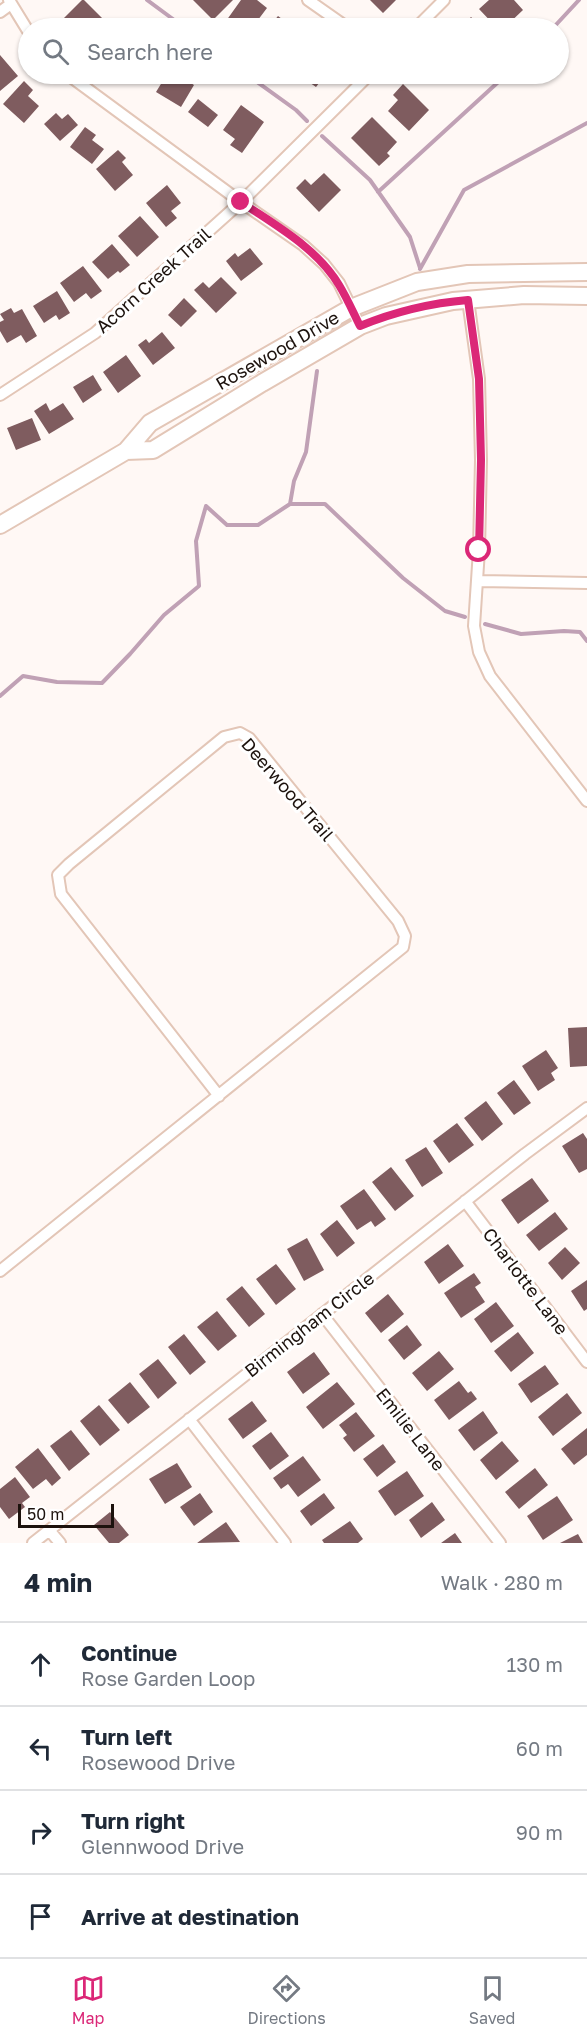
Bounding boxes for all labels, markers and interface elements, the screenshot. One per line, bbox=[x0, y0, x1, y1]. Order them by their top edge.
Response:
search box bbox=[18, 18, 569, 84]
icon: search bbox=[39, 35, 72, 68]
text: Search here bbox=[87, 38, 213, 65]
route end bbox=[227, 188, 253, 214]
street label: Acorn Creek Trail bbox=[91, 223, 215, 337]
street label: Rosewood Drive bbox=[211, 306, 343, 394]
route start bbox=[465, 536, 491, 562]
street label: Deerwood Trail bbox=[237, 733, 339, 845]
street label: Charlotte Lane bbox=[479, 1223, 573, 1339]
street label: Birmingham Circle bbox=[240, 1267, 378, 1381]
street label: Emilie Lane bbox=[372, 1383, 450, 1475]
scale bar bbox=[18, 1501, 114, 1528]
text: 50 m bbox=[27, 1504, 64, 1524]
text: 4 min bbox=[24, 1567, 92, 1598]
text: Walk · 280 m bbox=[441, 1570, 563, 1594]
text: Continue bbox=[81, 1639, 177, 1666]
icon: ahead bbox=[24, 1648, 57, 1681]
text: 130 m bbox=[507, 1652, 563, 1676]
text: Rose Garden Loop bbox=[81, 1666, 255, 1690]
text: Turn left bbox=[81, 1723, 172, 1750]
icon: left bbox=[24, 1732, 57, 1765]
text: 60 m bbox=[516, 1736, 563, 1760]
text: Rosewood Drive bbox=[81, 1750, 235, 1774]
text: Turn right bbox=[81, 1807, 185, 1834]
icon: right bbox=[24, 1816, 57, 1849]
text: 90 m bbox=[516, 1820, 563, 1844]
text: Glennwood Drive bbox=[81, 1834, 244, 1858]
icon: arrive bbox=[24, 1900, 57, 1933]
text: Arrive at destination bbox=[81, 1903, 299, 1930]
tab: Map bbox=[72, 1972, 105, 2028]
tab: Directions bbox=[248, 1972, 326, 2028]
tab: Saved bbox=[469, 1972, 515, 2028]

